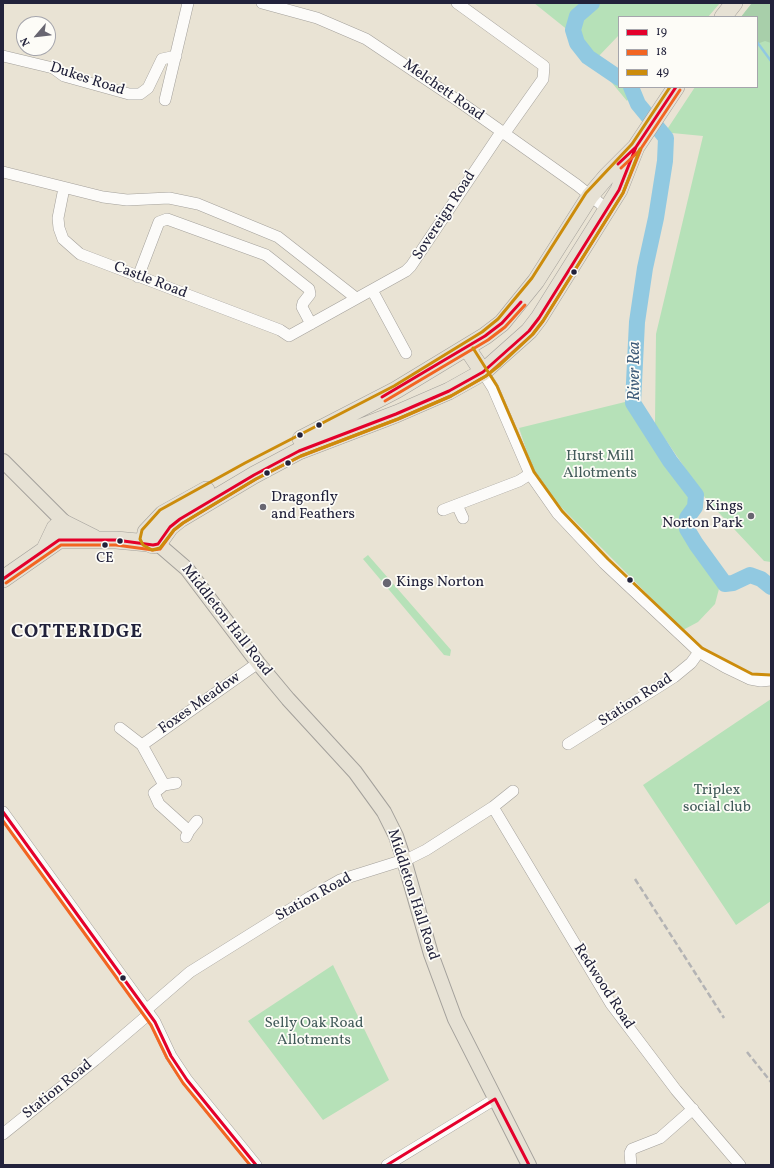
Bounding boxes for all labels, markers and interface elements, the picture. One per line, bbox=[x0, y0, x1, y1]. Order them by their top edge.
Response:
north arrow bbox=[16, 16, 56, 56]
legend bbox=[618, 16, 758, 88]
text: 19 bbox=[656, 24, 667, 40]
text: N bbox=[17, 34, 34, 48]
text: 18 bbox=[656, 44, 667, 60]
street label: Melchett Road bbox=[399, 56, 487, 126]
street label: Dukes Road bbox=[47, 59, 127, 101]
text: 49 bbox=[656, 64, 669, 80]
street label: Sovereign Road bbox=[410, 168, 480, 264]
street label: Castle Road bbox=[111, 259, 189, 303]
unlabelled marker bbox=[569, 267, 579, 277]
water label: River Rea bbox=[626, 341, 646, 401]
unlabelled marker bbox=[314, 420, 324, 430]
unlabelled marker bbox=[295, 430, 305, 440]
park label: Hurst Mill Allotments bbox=[563, 448, 637, 483]
unlabelled marker bbox=[283, 458, 293, 468]
unlabelled marker bbox=[262, 468, 272, 478]
place label: Dragonfly and Feathers bbox=[271, 489, 355, 524]
place label: Kings Norton Park bbox=[662, 498, 743, 533]
marker: Dragonfly and Feathers bbox=[258, 502, 268, 512]
marker: Kings Norton Park bbox=[746, 511, 756, 521]
unlabelled marker bbox=[115, 536, 125, 546]
marker: CE bbox=[100, 540, 110, 550]
place label: CE bbox=[96, 551, 114, 567]
street label: Middleton Hall Road bbox=[177, 562, 275, 680]
place label: Kings Norton bbox=[396, 574, 484, 592]
unlabelled marker bbox=[625, 575, 635, 585]
marker: Kings Norton bbox=[381, 577, 393, 589]
district label: COTTERIDGE bbox=[11, 623, 143, 645]
street label: Foxes Meadow bbox=[156, 669, 244, 739]
street label: Station Road bbox=[596, 670, 676, 732]
park label: Triplex social club bbox=[683, 782, 751, 817]
street label: Middleton Hall Road bbox=[382, 827, 442, 963]
street label: Station Road bbox=[273, 870, 355, 926]
street label: Redwood Road bbox=[569, 941, 637, 1033]
unlabelled marker bbox=[118, 973, 128, 983]
park label: Selly Oak Road Allotments bbox=[265, 1015, 363, 1050]
street label: Station Road bbox=[20, 1056, 96, 1124]

